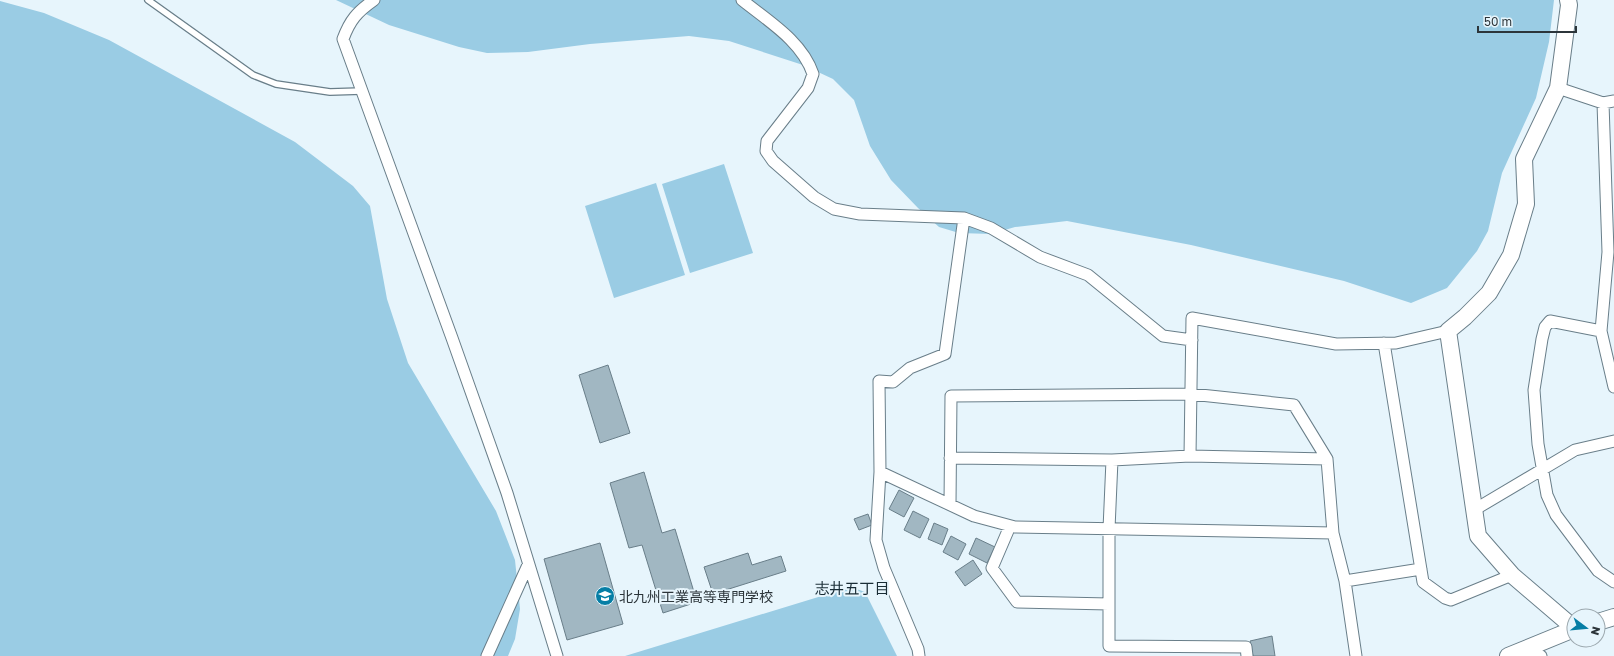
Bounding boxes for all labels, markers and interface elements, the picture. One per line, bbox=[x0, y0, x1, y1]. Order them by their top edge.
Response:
scale bar bbox=[1478, 8, 1576, 34]
text: 50 m bbox=[1484, 14, 1512, 29]
district label: 志井五丁目 bbox=[814, 579, 890, 597]
school or university icon: 北九州工業高等専門学校 bbox=[594, 585, 616, 607]
place label: 北九州工業高等専門学校 bbox=[619, 588, 773, 605]
north arrow bbox=[1566, 608, 1606, 648]
text: N bbox=[1589, 625, 1603, 637]

